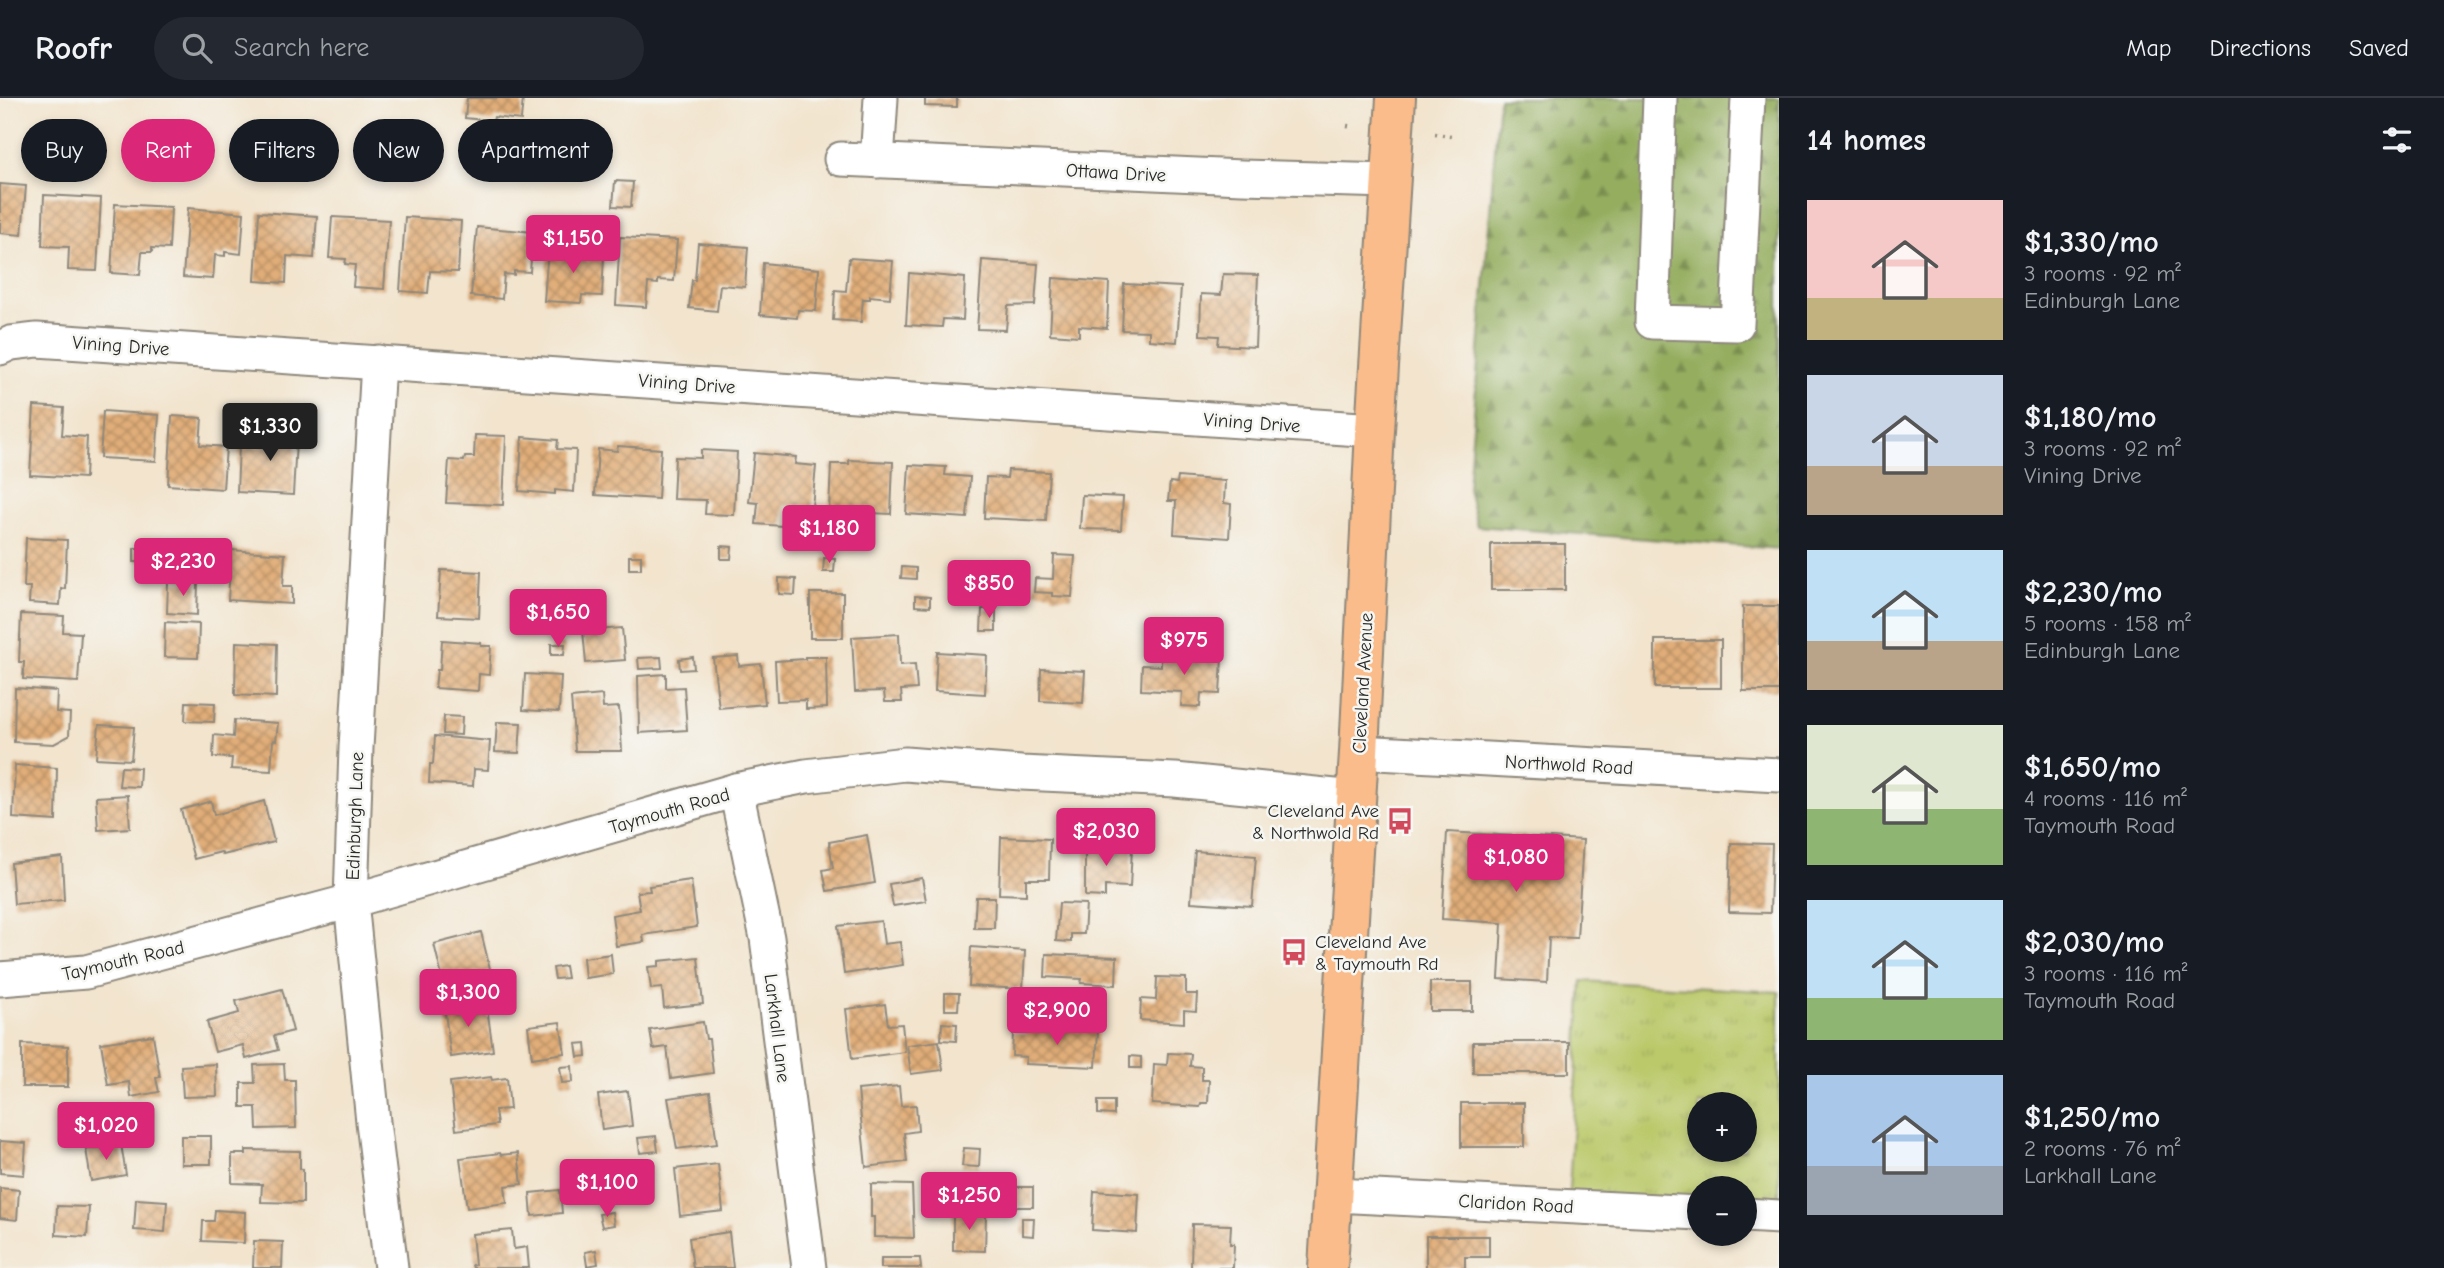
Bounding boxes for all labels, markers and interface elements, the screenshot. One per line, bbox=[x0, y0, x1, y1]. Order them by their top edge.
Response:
search box bbox=[154, 17, 644, 80]
text: Roofr bbox=[35, 29, 112, 67]
icon: search bbox=[178, 29, 216, 67]
text: Search here bbox=[234, 33, 369, 63]
text: Map bbox=[2126, 34, 2172, 62]
text: Directions bbox=[2210, 34, 2311, 62]
text: Saved bbox=[2349, 34, 2409, 62]
chip: Buy bbox=[21, 119, 107, 182]
chip: Rent bbox=[121, 119, 215, 182]
chip: Filters bbox=[229, 119, 339, 182]
chip: New bbox=[353, 119, 444, 182]
chip: Apartment bbox=[458, 119, 613, 182]
icon: filters bbox=[2378, 121, 2416, 159]
text: 14 homes bbox=[1807, 123, 1926, 158]
street label: Ottawa Drive bbox=[1065, 159, 1167, 187]
pin: $1,150 bbox=[516, 216, 630, 275]
text: $1,150 bbox=[542, 224, 604, 251]
text: $1,330/mo bbox=[2024, 225, 2159, 260]
icon: home bbox=[1863, 228, 1947, 312]
text: 3 rooms · 92 m² bbox=[2024, 260, 2181, 287]
text: Edinburgh Lane bbox=[2024, 287, 2180, 314]
street label: Vining Drive bbox=[72, 332, 170, 360]
street label: Vining Drive bbox=[638, 370, 736, 398]
text: $1,180/mo bbox=[2024, 400, 2156, 435]
icon: home bbox=[1863, 403, 1947, 487]
pin: $1,330 bbox=[213, 404, 327, 463]
street label: Vining Drive bbox=[1203, 409, 1301, 437]
text: $1,330 bbox=[238, 412, 302, 439]
text: 3 rooms · 92 m² bbox=[2024, 435, 2181, 462]
text: Vining Drive bbox=[2024, 462, 2142, 489]
pin: $1,180 bbox=[772, 505, 886, 565]
text: $1,180 bbox=[798, 514, 860, 541]
pin: $2,230 bbox=[126, 538, 240, 598]
text: $2,230 bbox=[150, 547, 216, 574]
pin: $850 bbox=[948, 560, 1030, 620]
text: $850 bbox=[964, 569, 1015, 596]
text: $2,230/mo bbox=[2024, 575, 2162, 610]
icon: home bbox=[1863, 578, 1947, 662]
pin: $1,650 bbox=[501, 589, 615, 649]
text: $1,650 bbox=[526, 598, 590, 625]
text: 5 rooms · 158 m² bbox=[2024, 610, 2191, 637]
street label: Cleveland Avenue bbox=[1348, 612, 1378, 754]
pin: $975 bbox=[1143, 618, 1225, 677]
text: $975 bbox=[1160, 626, 1208, 653]
text: Edinburgh Lane bbox=[2024, 637, 2180, 664]
text: $1,650/mo bbox=[2024, 750, 2161, 785]
street label: Edinburgh Lane bbox=[342, 751, 368, 881]
street label: Northwold Road bbox=[1504, 751, 1634, 779]
icon: home bbox=[1863, 753, 1947, 837]
street label: Taymouth Road bbox=[606, 783, 732, 839]
text: 4 rooms · 116 m² bbox=[2024, 785, 2187, 812]
place label: Cleveland Ave & Northwold Rd bbox=[1252, 800, 1379, 844]
bus stop icon: Cleveland Ave & Northwold Rd bbox=[1385, 806, 1415, 836]
pin: $2,030 bbox=[1049, 808, 1163, 868]
text: Taymouth Road bbox=[2024, 812, 2175, 839]
text: $2,030 bbox=[1072, 817, 1140, 844]
pin: $1,080 bbox=[1459, 834, 1573, 894]
text: $1,080 bbox=[1483, 843, 1549, 870]
text: $2,030/mo bbox=[2024, 925, 2164, 960]
icon: home bbox=[1863, 928, 1947, 1012]
place label: Cleveland Ave & Taymouth Rd bbox=[1315, 931, 1439, 975]
street label: Taymouth Road bbox=[60, 936, 187, 986]
bus stop icon: Cleveland Ave & Taymouth Rd bbox=[1279, 937, 1309, 967]
text: 3 rooms · 116 m² bbox=[2024, 960, 2188, 987]
pin: $1,300 bbox=[411, 970, 525, 1029]
street label: Larkhall Lane bbox=[759, 972, 795, 1084]
text: $1,300 bbox=[436, 978, 500, 1005]
text: Taymouth Road bbox=[2024, 987, 2175, 1014]
pin: $2,900 bbox=[1000, 988, 1114, 1047]
text: $2,900 bbox=[1023, 996, 1091, 1023]
map controls bbox=[1687, 1092, 1757, 1246]
button: + bbox=[1687, 1092, 1757, 1162]
text: $1,250/mo bbox=[2024, 1100, 2160, 1135]
pin: $1,020 bbox=[49, 1102, 163, 1162]
icon: home bbox=[1863, 1103, 1947, 1187]
text: $1,020 bbox=[73, 1111, 139, 1138]
text: 2 rooms · 76 m² bbox=[2024, 1135, 2180, 1162]
pin: $1,100 bbox=[550, 1160, 664, 1219]
text: Larkhall Lane bbox=[2024, 1162, 2156, 1189]
text: $1,100 bbox=[576, 1168, 638, 1195]
pin: $1,250 bbox=[912, 1172, 1026, 1232]
button: − bbox=[1687, 1176, 1757, 1246]
text: $1,250 bbox=[937, 1181, 1001, 1208]
street label: Claridon Road bbox=[1458, 1190, 1574, 1218]

